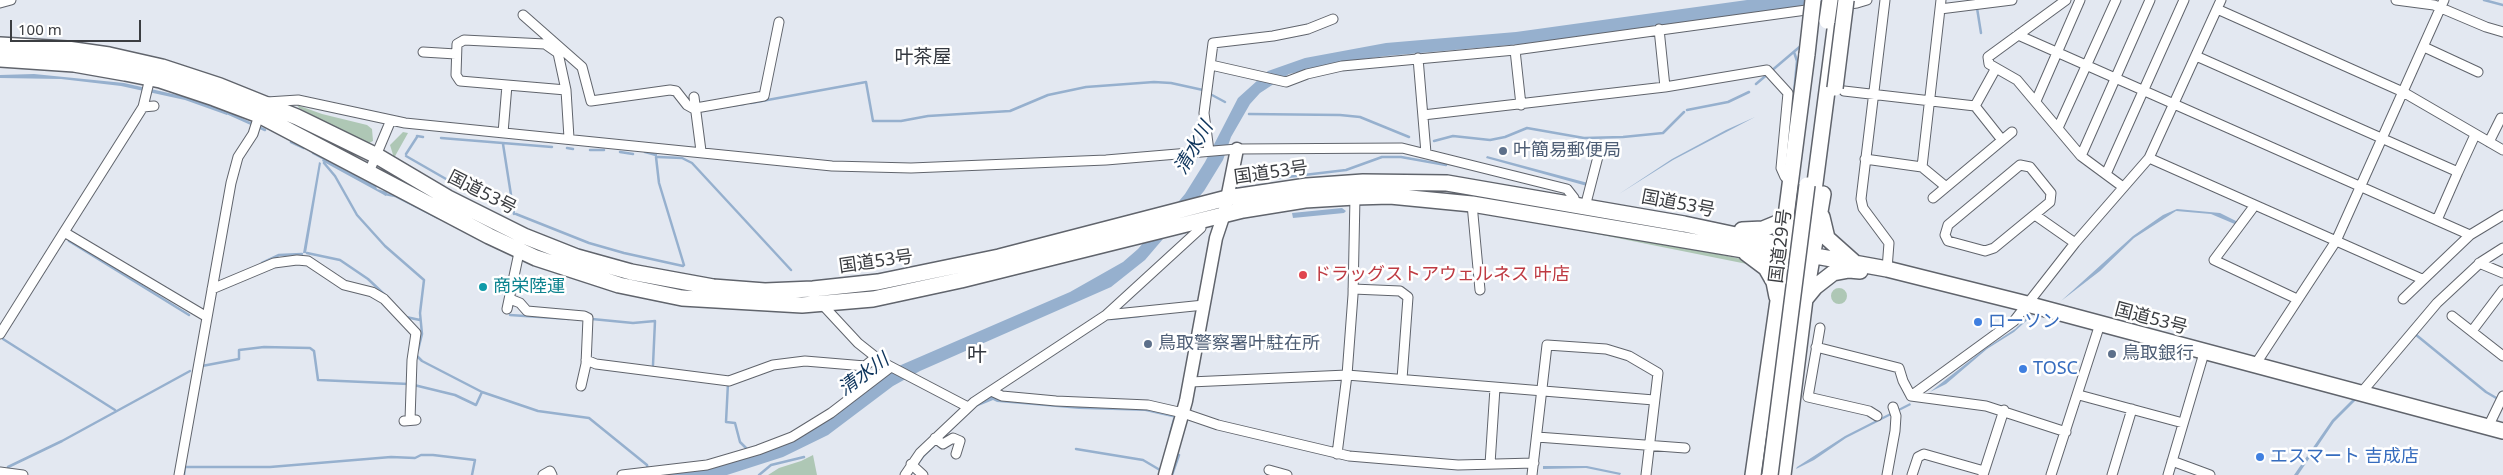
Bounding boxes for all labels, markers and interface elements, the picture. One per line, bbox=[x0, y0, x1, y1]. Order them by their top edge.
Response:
scale bar bbox=[12, 10, 144, 42]
text: 100 m bbox=[18, 19, 62, 39]
district label: 叶茶屋 bbox=[895, 47, 951, 69]
water label: 清水川 bbox=[1170, 118, 1218, 178]
place label: 叶簡易郵便局 bbox=[1513, 140, 1621, 162]
marker: 叶簡易郵便局 bbox=[1497, 145, 1509, 157]
street label: 国道53号 bbox=[1233, 157, 1309, 189]
street label: 国道53号 bbox=[444, 166, 520, 220]
street label: 国道53号 bbox=[1639, 186, 1717, 222]
street label: 国道29号 bbox=[1766, 208, 1796, 284]
street label: 国道53号 bbox=[838, 246, 914, 278]
place label: ドラッグストアウェルネス 叶店 bbox=[1313, 264, 1570, 286]
marker: ドラッグストアウェルネス 叶店 bbox=[1297, 269, 1309, 281]
place label: 商栄陸運 bbox=[493, 276, 565, 298]
marker: 商栄陸運 bbox=[477, 281, 489, 293]
street label: 国道53号 bbox=[2112, 299, 2190, 339]
place label: ローソン bbox=[1988, 311, 2060, 333]
marker: ローソン bbox=[1972, 316, 1984, 328]
place label: 鳥取警察署叶駐在所 bbox=[1158, 333, 1320, 355]
marker: 鳥取警察署叶駐在所 bbox=[1142, 338, 1154, 350]
district label: 叶 bbox=[967, 343, 987, 367]
place label: 鳥取銀行 bbox=[2122, 343, 2194, 365]
marker: 鳥取銀行 bbox=[2106, 348, 2118, 360]
water label: 清水川 bbox=[834, 349, 894, 401]
place label: TOSC bbox=[2033, 358, 2078, 380]
marker: TOSC bbox=[2017, 363, 2029, 375]
place label: エスマート 吉成店 bbox=[2270, 446, 2419, 468]
marker: エスマート 吉成店 bbox=[2254, 451, 2266, 463]

